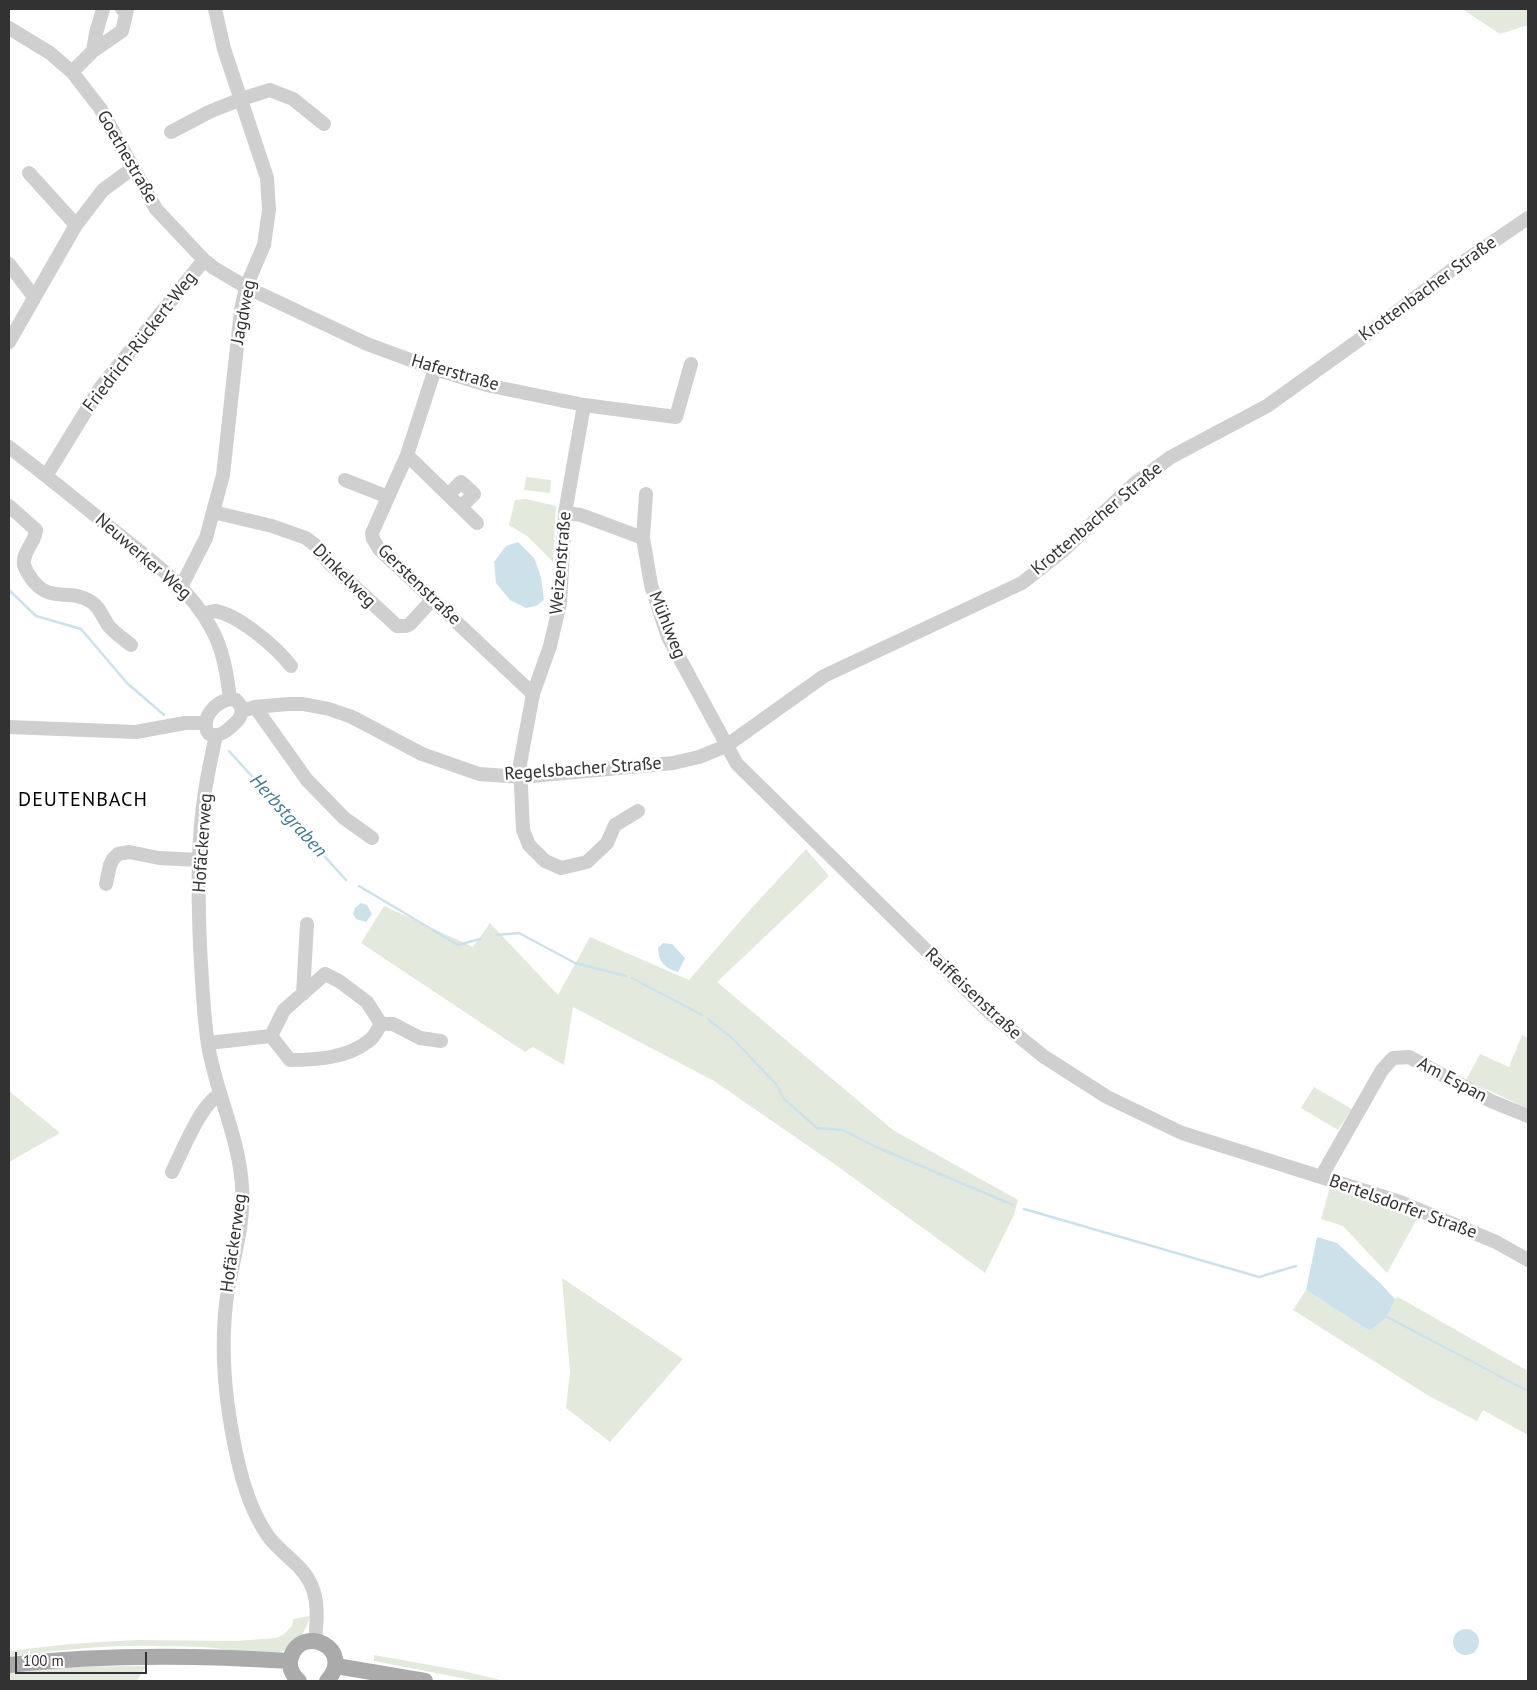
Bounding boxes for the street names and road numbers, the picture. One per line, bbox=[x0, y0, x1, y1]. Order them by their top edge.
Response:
street label: Goethestraße bbox=[92, 107, 162, 207]
street label: Krottenbacher Straße bbox=[1355, 232, 1501, 346]
street label: Friedrich-Rückert-Weg bbox=[79, 268, 201, 416]
street label: Jagdweg bbox=[227, 278, 261, 346]
street label: Haferstraße bbox=[409, 350, 501, 396]
street label: Krottenbacher Straße bbox=[1027, 458, 1167, 580]
street label: Neuwerker Weg bbox=[90, 509, 196, 605]
street label: Weizenstraße bbox=[546, 511, 576, 615]
street label: Dinkelweg bbox=[308, 540, 380, 612]
street label: Gerstenstraße bbox=[373, 540, 465, 630]
street label: Mühlweg bbox=[644, 588, 690, 662]
street label: Regelsbacher Straße bbox=[504, 753, 662, 785]
street label: Hofäckerweg bbox=[189, 793, 217, 893]
street label: Raiffeisenstraße bbox=[920, 944, 1026, 1044]
street label: Am Espan bbox=[1414, 1053, 1490, 1107]
street label: Bertelsdorfer Straße bbox=[1326, 1170, 1480, 1244]
street label: Hofäckerweg bbox=[216, 1192, 252, 1294]

